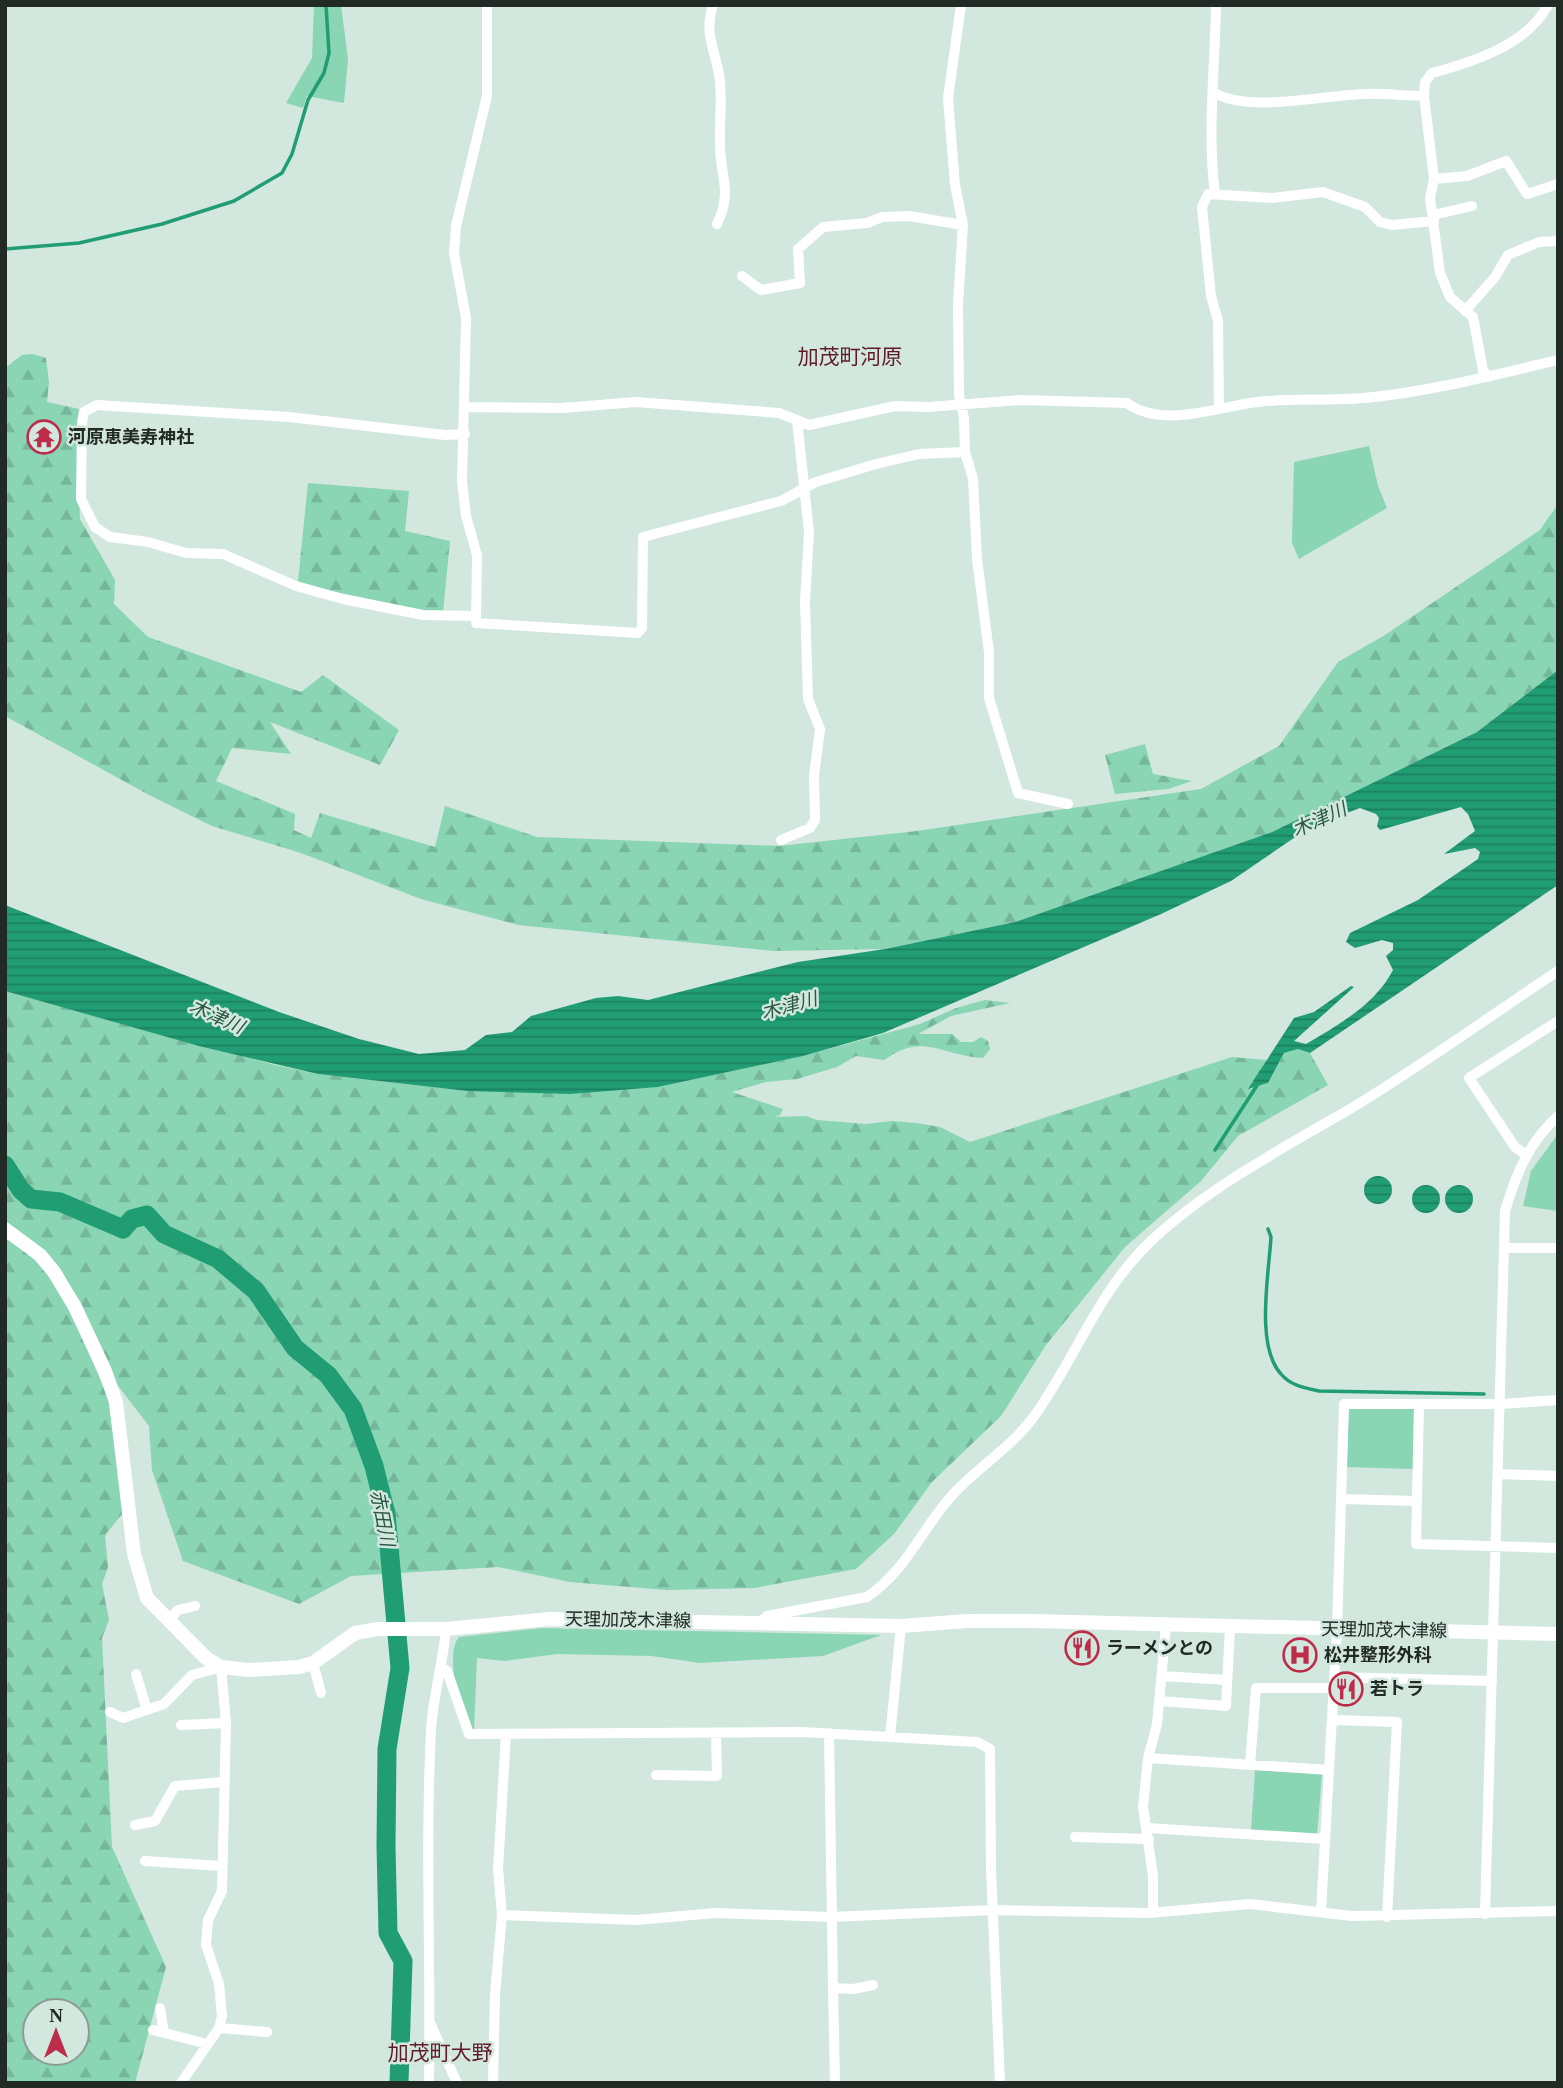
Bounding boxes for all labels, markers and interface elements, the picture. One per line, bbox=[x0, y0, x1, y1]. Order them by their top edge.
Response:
district label: 加茂町河原 bbox=[798, 345, 903, 369]
temple icon: 河原恵美寿神社 bbox=[25, 418, 63, 456]
place label: 河原恵美寿神社 bbox=[68, 427, 194, 447]
water label: 木津川 bbox=[1289, 797, 1351, 841]
water label: 木津川 bbox=[759, 987, 821, 1023]
water label: 木津川 bbox=[186, 995, 249, 1038]
water label: 赤田川 bbox=[367, 1488, 399, 1550]
street label: 天理加茂木津線 bbox=[565, 1609, 691, 1631]
street label: 天理加茂木津線 bbox=[1321, 1619, 1447, 1641]
restaurant icon: ラーメンとの bbox=[1063, 1629, 1101, 1667]
hospital icon: 松井整形外科 bbox=[1281, 1636, 1319, 1674]
place label: ラーメンとの bbox=[1106, 1638, 1213, 1658]
place label: 松井整形外科 bbox=[1324, 1645, 1432, 1665]
restaurant icon: 若トラ bbox=[1327, 1670, 1365, 1708]
place label: 若トラ bbox=[1370, 1679, 1424, 1699]
north arrow bbox=[21, 1997, 91, 2067]
text: N bbox=[49, 2005, 63, 2026]
district label: 加茂町大野 bbox=[388, 2041, 493, 2065]

